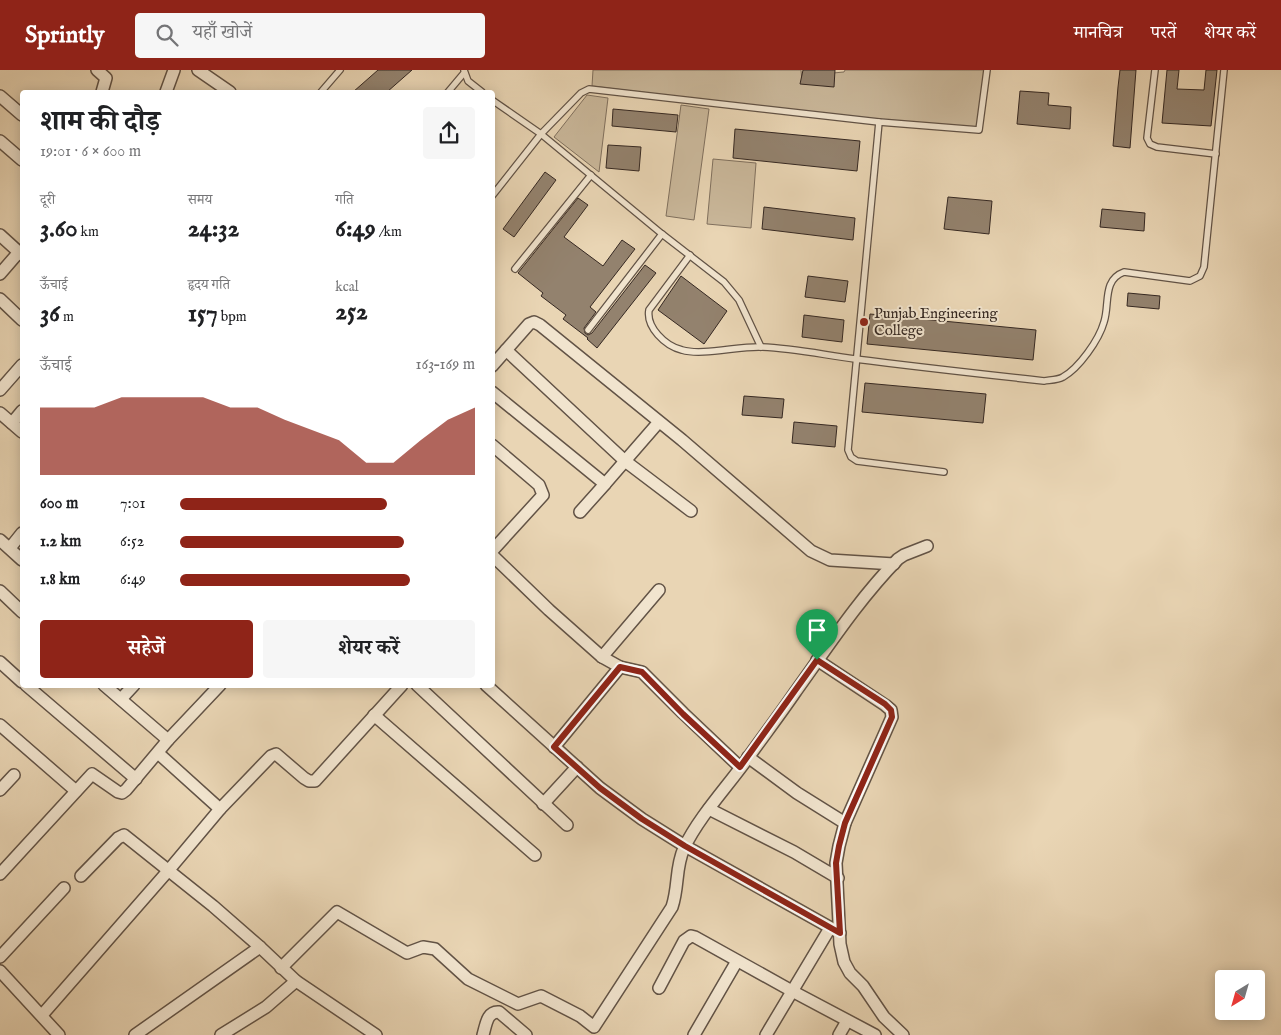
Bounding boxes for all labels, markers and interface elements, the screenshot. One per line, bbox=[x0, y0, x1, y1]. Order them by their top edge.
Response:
search box bbox=[135, 13, 485, 58]
text: Sprintly bbox=[25, 20, 105, 51]
icon: search bbox=[153, 21, 181, 49]
text: यहाँ खोजें bbox=[193, 21, 252, 45]
text: मानचित्र bbox=[1074, 22, 1123, 45]
text: परतें bbox=[1151, 22, 1176, 45]
text: शेयर करें bbox=[1204, 22, 1256, 45]
text: शाम की दौड़ bbox=[40, 105, 160, 140]
button: share bbox=[423, 107, 475, 159]
text: 19:01 · 6 × 600 m bbox=[40, 142, 141, 162]
text: दूरी bbox=[40, 191, 55, 209]
text: समय bbox=[188, 191, 212, 209]
text: गति bbox=[335, 191, 354, 209]
text: 3.60 bbox=[40, 213, 78, 245]
text: 24:32 bbox=[188, 213, 239, 245]
text: 6:49 bbox=[335, 213, 376, 245]
text: km bbox=[78, 223, 99, 241]
text: /km bbox=[376, 223, 402, 241]
text: ऊँचाई bbox=[40, 276, 68, 294]
text: हृदय गति bbox=[188, 276, 230, 294]
text: kcal bbox=[335, 278, 359, 296]
text: 252 bbox=[335, 296, 368, 328]
text: 36 bbox=[40, 298, 60, 330]
text: 157 bbox=[188, 298, 218, 330]
place label: Punjab Engineering College bbox=[874, 304, 999, 340]
text: m bbox=[60, 308, 74, 326]
text: bpm bbox=[218, 308, 247, 326]
marker: Punjab Engineering College bbox=[858, 316, 870, 328]
text: 163–169 m bbox=[415, 355, 475, 375]
text: ऊँचाई bbox=[40, 356, 72, 376]
text: 600 m bbox=[40, 494, 78, 514]
text: 7:01 bbox=[120, 494, 145, 514]
text: 1.2 km bbox=[40, 532, 81, 552]
text: 6:52 bbox=[120, 532, 144, 552]
text: 1.8 km bbox=[40, 570, 80, 590]
text: 6:49 bbox=[120, 570, 146, 590]
pin bbox=[796, 609, 838, 660]
icon: arrive bbox=[803, 616, 831, 644]
button: सहेजें bbox=[40, 620, 253, 678]
button: शेयर करें bbox=[263, 620, 475, 678]
north arrow bbox=[1215, 970, 1265, 1020]
map controls bbox=[1215, 970, 1265, 1020]

